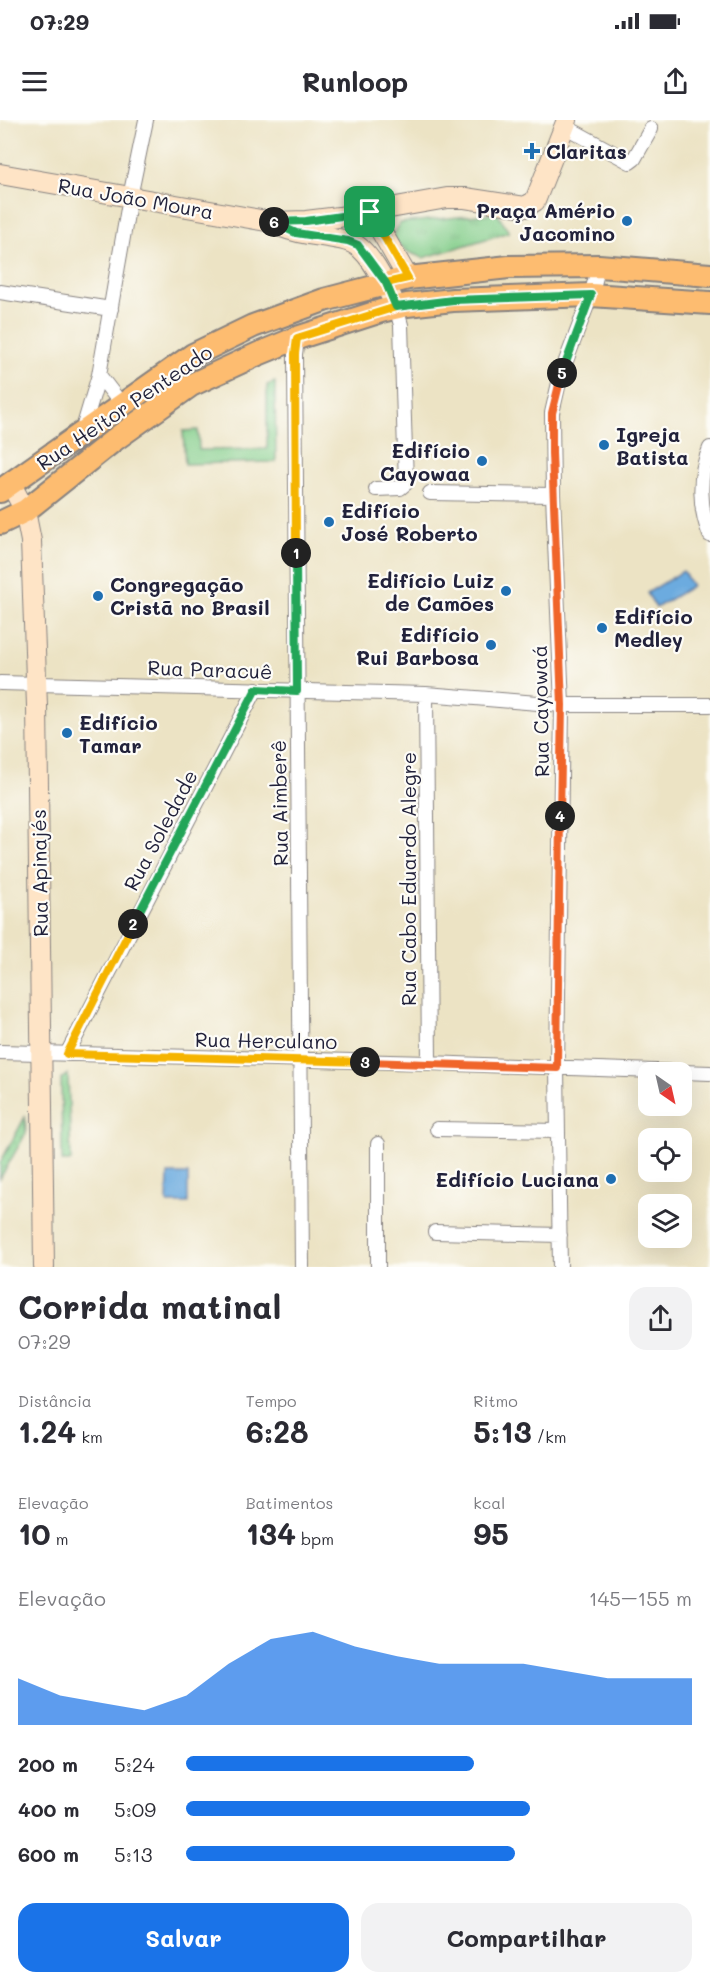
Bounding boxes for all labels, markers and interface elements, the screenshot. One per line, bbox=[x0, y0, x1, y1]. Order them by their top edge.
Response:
text: 07:29 bbox=[30, 7, 89, 36]
text: Runloop bbox=[302, 64, 408, 99]
icon: menu bbox=[18, 65, 51, 98]
icon: share bbox=[659, 65, 692, 98]
place label: Claritas bbox=[546, 138, 627, 164]
marker: Claritas bbox=[523, 142, 541, 160]
street label: Rua João Moura bbox=[56, 172, 216, 224]
pin bbox=[344, 186, 395, 237]
icon: arrive bbox=[353, 195, 386, 228]
place label: Praça Amério Jacomino bbox=[476, 197, 615, 246]
pin: 6 bbox=[259, 207, 289, 237]
text: 6 bbox=[269, 211, 279, 232]
marker: Praça Amério Jacomino bbox=[620, 214, 634, 228]
street label: Rua Heitor Penteado bbox=[31, 338, 217, 475]
pin: 5 bbox=[547, 358, 577, 388]
text: 5 bbox=[557, 362, 567, 383]
place label: Igreja Batista bbox=[616, 421, 689, 470]
place label: Edifício Cayowaa bbox=[380, 437, 470, 486]
marker: Igreja Batista bbox=[597, 438, 611, 452]
marker: Edifício Cayowaa bbox=[475, 454, 489, 468]
place label: Edifício José Roberto bbox=[341, 497, 478, 546]
marker: Edifício José Roberto bbox=[322, 515, 336, 529]
pin: 1 bbox=[281, 538, 311, 568]
text: 1 bbox=[292, 542, 300, 563]
place label: Edifício Luiz de Camões bbox=[367, 567, 494, 616]
place label: Congregação Cristã no Brasil bbox=[110, 571, 270, 620]
marker: Edifício Luiz de Camões bbox=[499, 584, 513, 598]
marker: Congregação Cristã no Brasil bbox=[91, 589, 105, 603]
place label: Edifício Medley bbox=[614, 603, 693, 652]
place label: Edifício Rui Barbosa bbox=[356, 621, 479, 670]
marker: Edifício Medley bbox=[595, 621, 609, 635]
marker: Edifício Rui Barbosa bbox=[484, 638, 498, 652]
street label: Rua Cayowaá bbox=[526, 645, 554, 777]
street label: Rua Paracuê bbox=[147, 654, 273, 684]
place label: Edifício Tamar bbox=[79, 709, 158, 758]
marker: Edifício Tamar bbox=[60, 726, 74, 740]
street label: Rua Aimberê bbox=[265, 740, 293, 866]
street label: Rua Cabo Eduardo Alegre bbox=[395, 752, 421, 1006]
street label: Rua Soledade bbox=[117, 765, 203, 895]
pin: 4 bbox=[545, 801, 575, 831]
text: 4 bbox=[555, 805, 565, 826]
street label: Rua Apinajés bbox=[25, 809, 53, 937]
pin: 2 bbox=[118, 909, 148, 939]
text: 2 bbox=[129, 913, 137, 934]
street label: Rua Herculano bbox=[195, 1026, 338, 1054]
pin: 3 bbox=[350, 1047, 380, 1077]
text: 3 bbox=[360, 1051, 370, 1072]
north arrow bbox=[638, 1062, 692, 1116]
map controls bbox=[638, 1062, 692, 1248]
button: locate bbox=[638, 1128, 692, 1182]
place label: Edifício Luciana bbox=[435, 1166, 599, 1192]
marker: Edifício Luciana bbox=[604, 1172, 618, 1186]
button: layers bbox=[638, 1194, 692, 1248]
text: Corrida matinal bbox=[18, 1284, 281, 1327]
button: share bbox=[629, 1287, 692, 1350]
text: 07:29 bbox=[18, 1328, 71, 1354]
text: Distância bbox=[18, 1390, 92, 1411]
text: Tempo bbox=[246, 1390, 297, 1411]
text: Ritmo bbox=[473, 1390, 518, 1411]
text: 1.24 bbox=[18, 1411, 76, 1451]
text: 6:28 bbox=[246, 1411, 309, 1451]
text: 5:13 bbox=[473, 1411, 532, 1451]
text: km bbox=[76, 1426, 103, 1447]
text: /km bbox=[532, 1426, 566, 1447]
text: Elevação bbox=[18, 1492, 88, 1513]
text: Batimentos bbox=[246, 1492, 333, 1513]
text: kcal bbox=[473, 1492, 505, 1513]
text: 10 bbox=[18, 1513, 51, 1553]
text: 134 bbox=[246, 1513, 296, 1553]
text: 95 bbox=[473, 1513, 509, 1553]
text: m bbox=[51, 1528, 68, 1549]
text: bpm bbox=[296, 1528, 334, 1549]
text: Elevação bbox=[18, 1585, 106, 1611]
text: 145–155 m bbox=[589, 1585, 692, 1611]
text: 200 m bbox=[18, 1751, 78, 1777]
text: 5:24 bbox=[114, 1751, 155, 1777]
text: 400 m bbox=[18, 1796, 79, 1822]
text: 5:09 bbox=[114, 1796, 156, 1822]
text: 600 m bbox=[18, 1841, 79, 1867]
text: 5:13 bbox=[114, 1841, 153, 1867]
button: Salvar bbox=[18, 1903, 349, 1972]
button: Compartilhar bbox=[361, 1903, 692, 1972]

